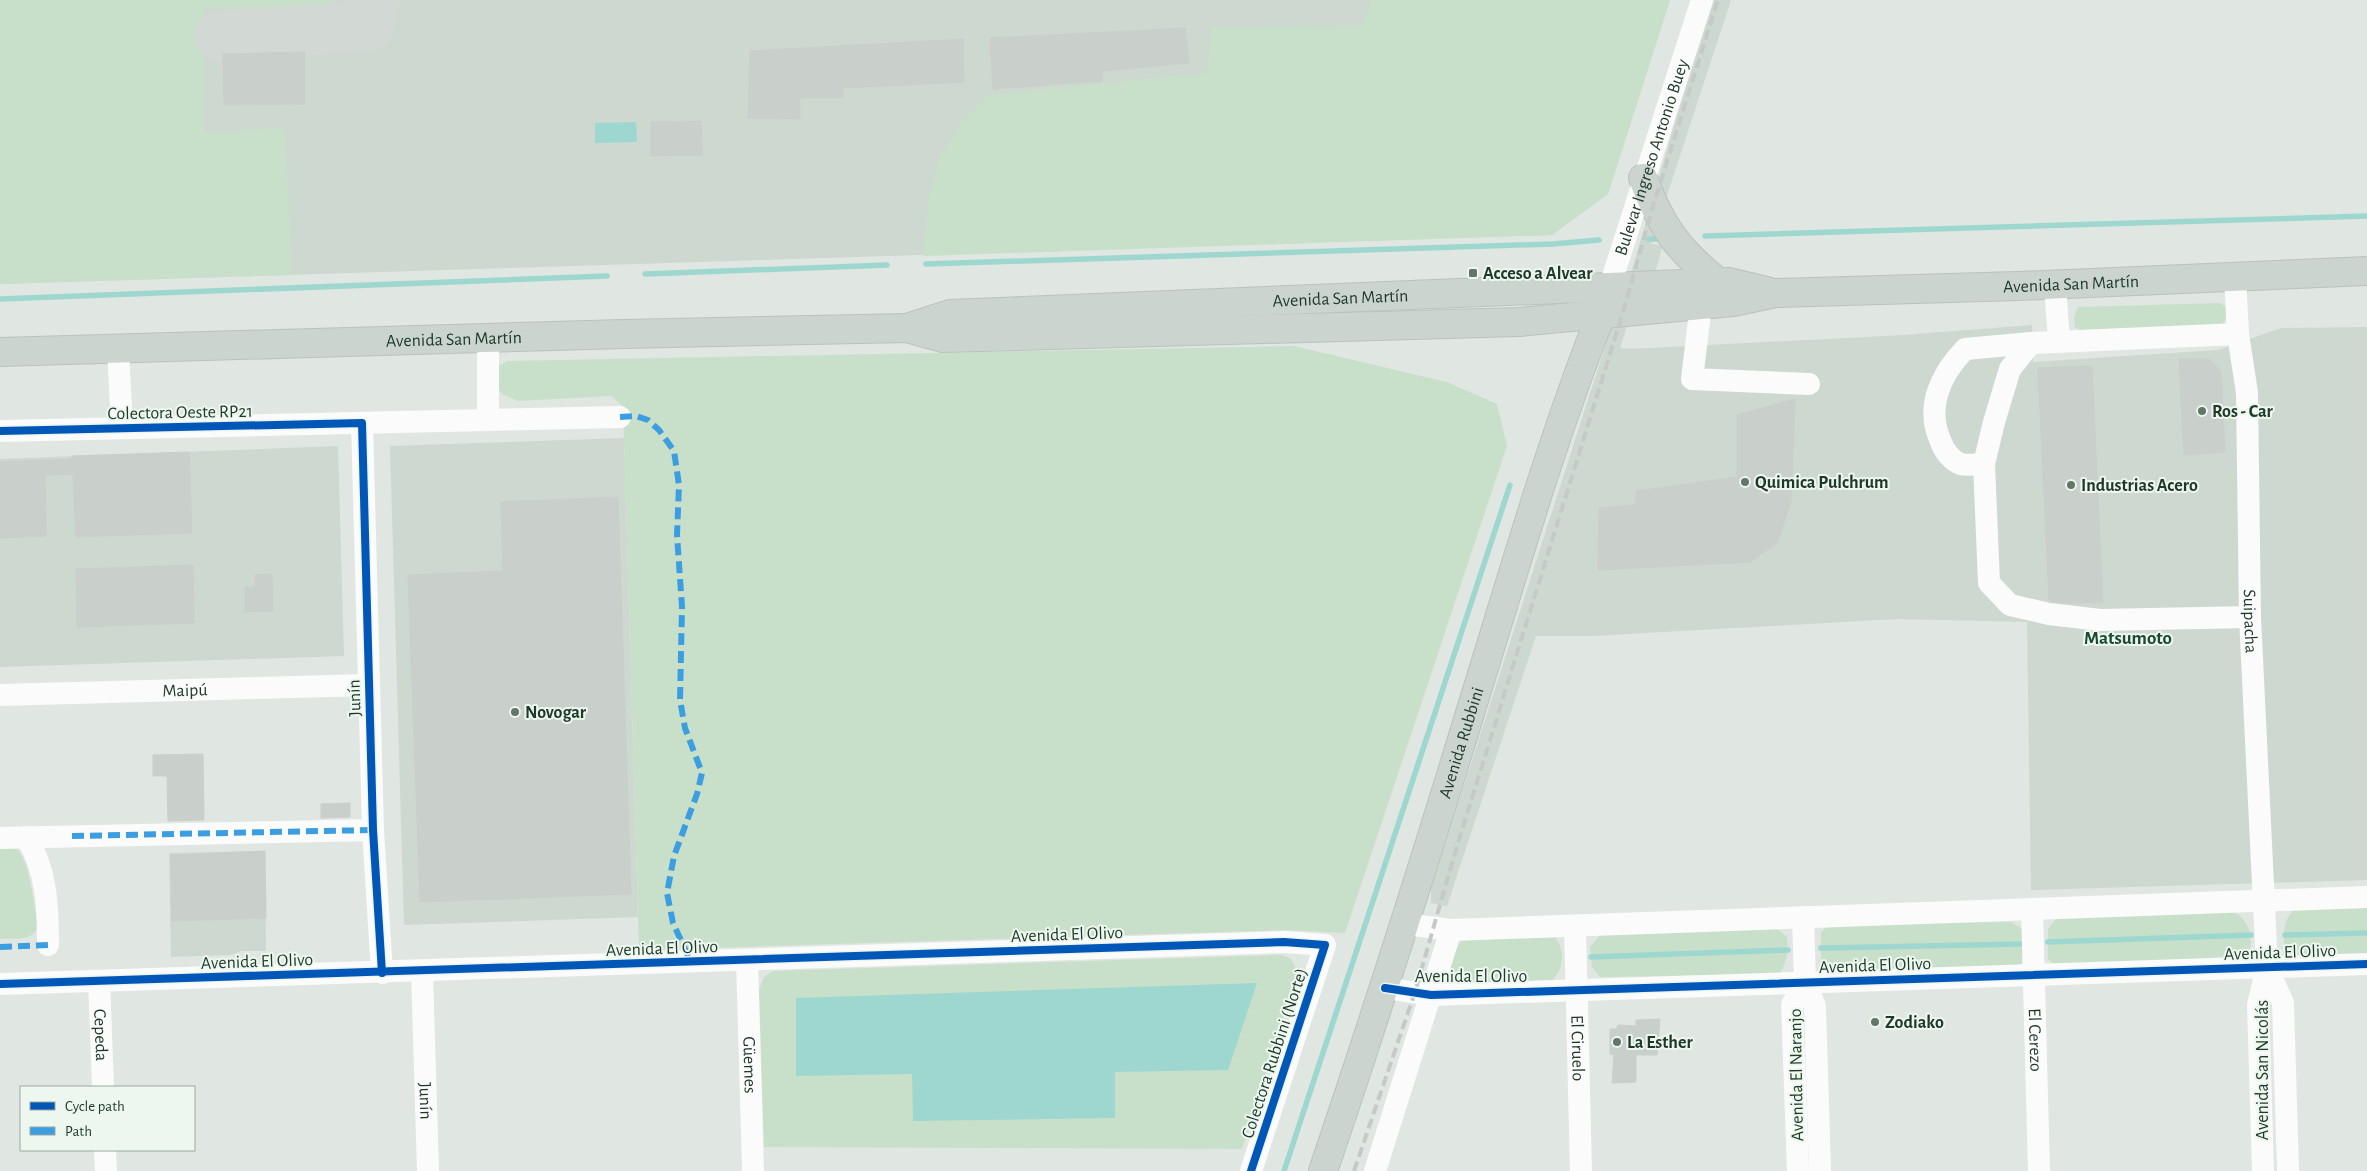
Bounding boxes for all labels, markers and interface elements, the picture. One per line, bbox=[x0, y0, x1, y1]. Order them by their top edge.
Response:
street label: Bulevar Ingreso Antonio Buey bbox=[1612, 57, 1692, 258]
place label: Acceso a Alvear bbox=[1483, 265, 1593, 283]
marker: Acceso a Alvear bbox=[1467, 267, 1479, 279]
street label: Avenida San Martín bbox=[2003, 273, 2139, 296]
street label: Avenida San Martín bbox=[1272, 287, 1409, 311]
street label: Avenida San Martín bbox=[386, 329, 522, 351]
street label: Colectora Oeste RP21 bbox=[107, 403, 253, 423]
place label: Ros - Car bbox=[2212, 403, 2274, 421]
marker: Ros - Car bbox=[2196, 405, 2208, 417]
place label: Quimica Pulchrum bbox=[1755, 474, 1889, 492]
marker: Quimica Pulchrum bbox=[1739, 476, 1751, 488]
place label: Industrias Acero bbox=[2081, 477, 2198, 495]
marker: Industrias Acero bbox=[2065, 479, 2077, 491]
street label: Suipacha bbox=[2240, 589, 2260, 654]
district label: Matsumoto bbox=[2084, 629, 2172, 648]
street label: Junín bbox=[345, 679, 365, 717]
street label: Maipú bbox=[162, 681, 208, 701]
street label: Avenida Rubbini bbox=[1436, 685, 1487, 801]
place label: Novogar bbox=[525, 704, 587, 722]
marker: Novogar bbox=[509, 706, 521, 718]
street label: Avenida El Olivo bbox=[1011, 924, 1124, 946]
street label: Avenida El Olivo bbox=[606, 938, 719, 960]
street label: Avenida El Olivo bbox=[2224, 942, 2337, 964]
street label: Avenida El Olivo bbox=[201, 951, 314, 973]
street label: Avenida El Olivo bbox=[1819, 955, 1932, 977]
street label: Colectora Rubbini (Norte) bbox=[1239, 966, 1311, 1141]
street label: Avenida El Olivo bbox=[1415, 968, 1527, 986]
street label: Avenida San Nicolás bbox=[2254, 1000, 2272, 1140]
street label: Cepeda bbox=[90, 1008, 110, 1062]
street label: Avenida El Naranjo bbox=[1787, 1008, 1807, 1142]
street label: El Cerezo bbox=[2025, 1008, 2044, 1072]
place label: Zodiako bbox=[1885, 1014, 1944, 1032]
street label: El Ciruelo bbox=[1567, 1015, 1587, 1082]
marker: Zodiako bbox=[1869, 1016, 1881, 1028]
place label: La Esther bbox=[1627, 1034, 1693, 1052]
street label: Güemes bbox=[739, 1036, 759, 1094]
marker: La Esther bbox=[1611, 1036, 1623, 1048]
street label: Junín bbox=[415, 1082, 434, 1120]
legend bbox=[20, 1086, 195, 1151]
text: Cycle path bbox=[65, 1099, 125, 1114]
text: Path bbox=[65, 1124, 92, 1139]

